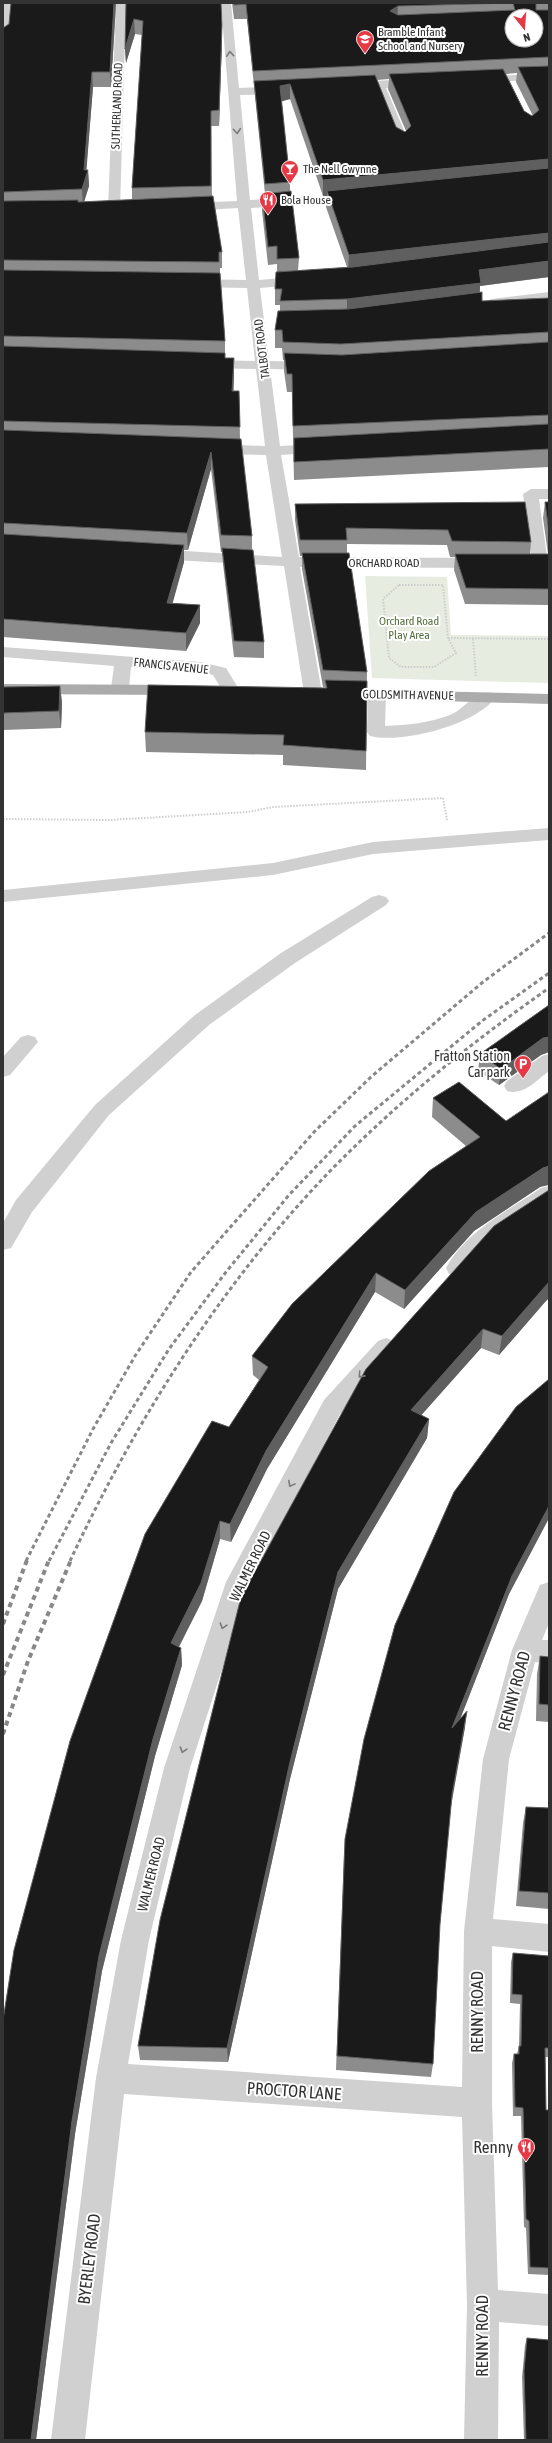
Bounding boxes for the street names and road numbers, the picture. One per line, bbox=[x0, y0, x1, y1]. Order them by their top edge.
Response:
street label: SUTHERLAND ROAD bbox=[108, 62, 126, 150]
street label: TALBOT ROAD bbox=[251, 318, 273, 380]
street label: ORCHARD ROAD bbox=[349, 556, 420, 570]
street label: FRANCIS AVENUE bbox=[133, 655, 209, 677]
street label: GOLDSMITH AVENUE bbox=[363, 687, 453, 703]
street label: WALMER ROAD bbox=[226, 1528, 274, 1604]
street label: RENNY ROAD bbox=[494, 1649, 534, 1733]
street label: WALMER ROAD bbox=[134, 1835, 168, 1913]
street label: RENNY ROAD bbox=[467, 1971, 487, 2053]
street label: PROCTOR LANE bbox=[246, 2078, 342, 2104]
street label: BYERLEY ROAD bbox=[74, 2213, 104, 2305]
street label: RENNY ROAD bbox=[472, 2295, 492, 2377]

